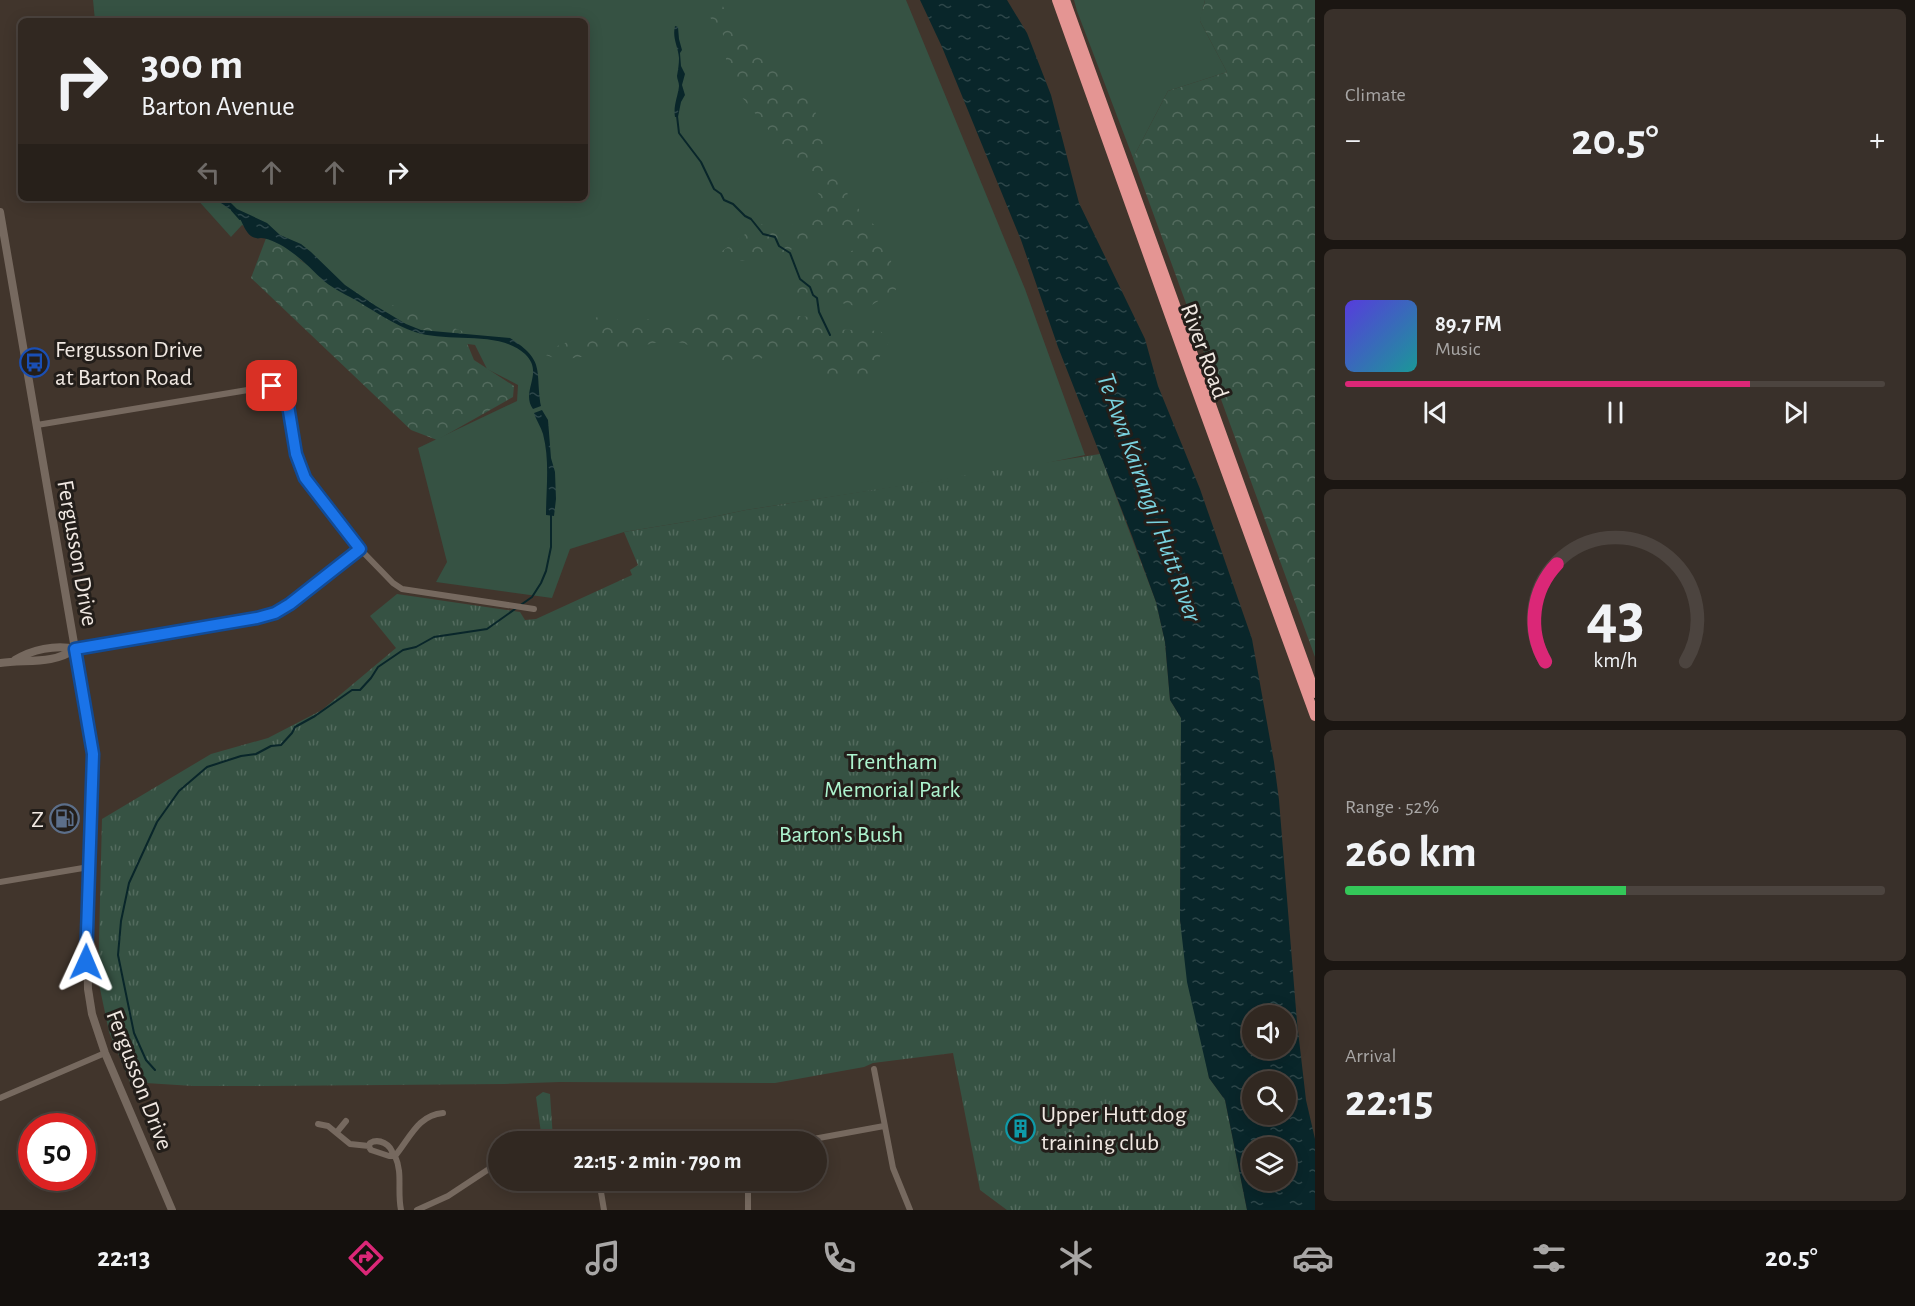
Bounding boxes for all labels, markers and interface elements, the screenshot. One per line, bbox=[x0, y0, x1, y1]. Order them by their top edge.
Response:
icon: right bbox=[42, 42, 120, 120]
text: 300 m bbox=[141, 44, 243, 86]
text: Climate bbox=[1345, 85, 1406, 105]
text: Barton Avenue bbox=[141, 93, 295, 120]
text: 20.5° bbox=[1571, 118, 1659, 163]
text: − bbox=[1345, 124, 1361, 157]
text: + bbox=[1869, 124, 1885, 157]
icon: left bbox=[192, 156, 225, 189]
icon: ahead bbox=[255, 156, 288, 189]
icon: ahead bbox=[318, 156, 351, 189]
icon: right bbox=[381, 156, 414, 189]
street label: River Road bbox=[1176, 301, 1232, 402]
text: 89.7 FM bbox=[1435, 313, 1502, 335]
place label: Fergusson Drive at Barton Road bbox=[55, 338, 203, 390]
text: Music bbox=[1435, 339, 1481, 359]
bus stop icon: Fergusson Drive at Barton Road bbox=[18, 347, 50, 379]
pin bbox=[246, 360, 297, 411]
icon: arrive bbox=[255, 369, 288, 402]
water label: Te Awa Kairangi / Hutt River bbox=[1092, 369, 1207, 627]
icon: previous bbox=[1419, 396, 1452, 429]
icon: pause bbox=[1599, 396, 1632, 429]
icon: next bbox=[1779, 396, 1812, 429]
street label: Fergusson Drive bbox=[52, 478, 102, 628]
text: 43 bbox=[1586, 586, 1644, 648]
text: km/h bbox=[1593, 650, 1637, 671]
park label: Trentham Memorial Park bbox=[824, 750, 960, 802]
text: Range · 52% bbox=[1345, 797, 1439, 817]
fuel station icon: Z bbox=[49, 803, 81, 835]
place label: Z bbox=[31, 808, 44, 832]
park label: Barton's Bush bbox=[779, 823, 903, 847]
text: 260 km bbox=[1345, 830, 1477, 875]
position arrow bbox=[54, 930, 118, 994]
map controls bbox=[1242, 1005, 1296, 1191]
button: sound bbox=[1242, 1005, 1296, 1059]
street label: Fergusson Drive bbox=[101, 1007, 177, 1154]
text: Arrival bbox=[1345, 1046, 1396, 1066]
button: search bbox=[1242, 1071, 1296, 1125]
text: 22:15 bbox=[1345, 1079, 1433, 1124]
place label: Upper Hutt dog training club bbox=[1041, 1103, 1187, 1155]
building icon: Upper Hutt dog training club bbox=[1004, 1112, 1036, 1144]
speed limit sign: 50 bbox=[18, 1113, 96, 1191]
button: layers bbox=[1242, 1137, 1296, 1191]
text: 22:15 · 2 min · 790 m bbox=[573, 1150, 742, 1172]
icon: directions bbox=[345, 1237, 387, 1279]
icon: music bbox=[582, 1237, 624, 1279]
icon: phone bbox=[818, 1237, 860, 1279]
icon: climate bbox=[1055, 1237, 1097, 1279]
icon: car bbox=[1292, 1237, 1334, 1279]
icon: filters bbox=[1528, 1237, 1570, 1279]
text: 22:13 bbox=[97, 1244, 150, 1271]
text: 20.5° bbox=[1765, 1244, 1818, 1271]

